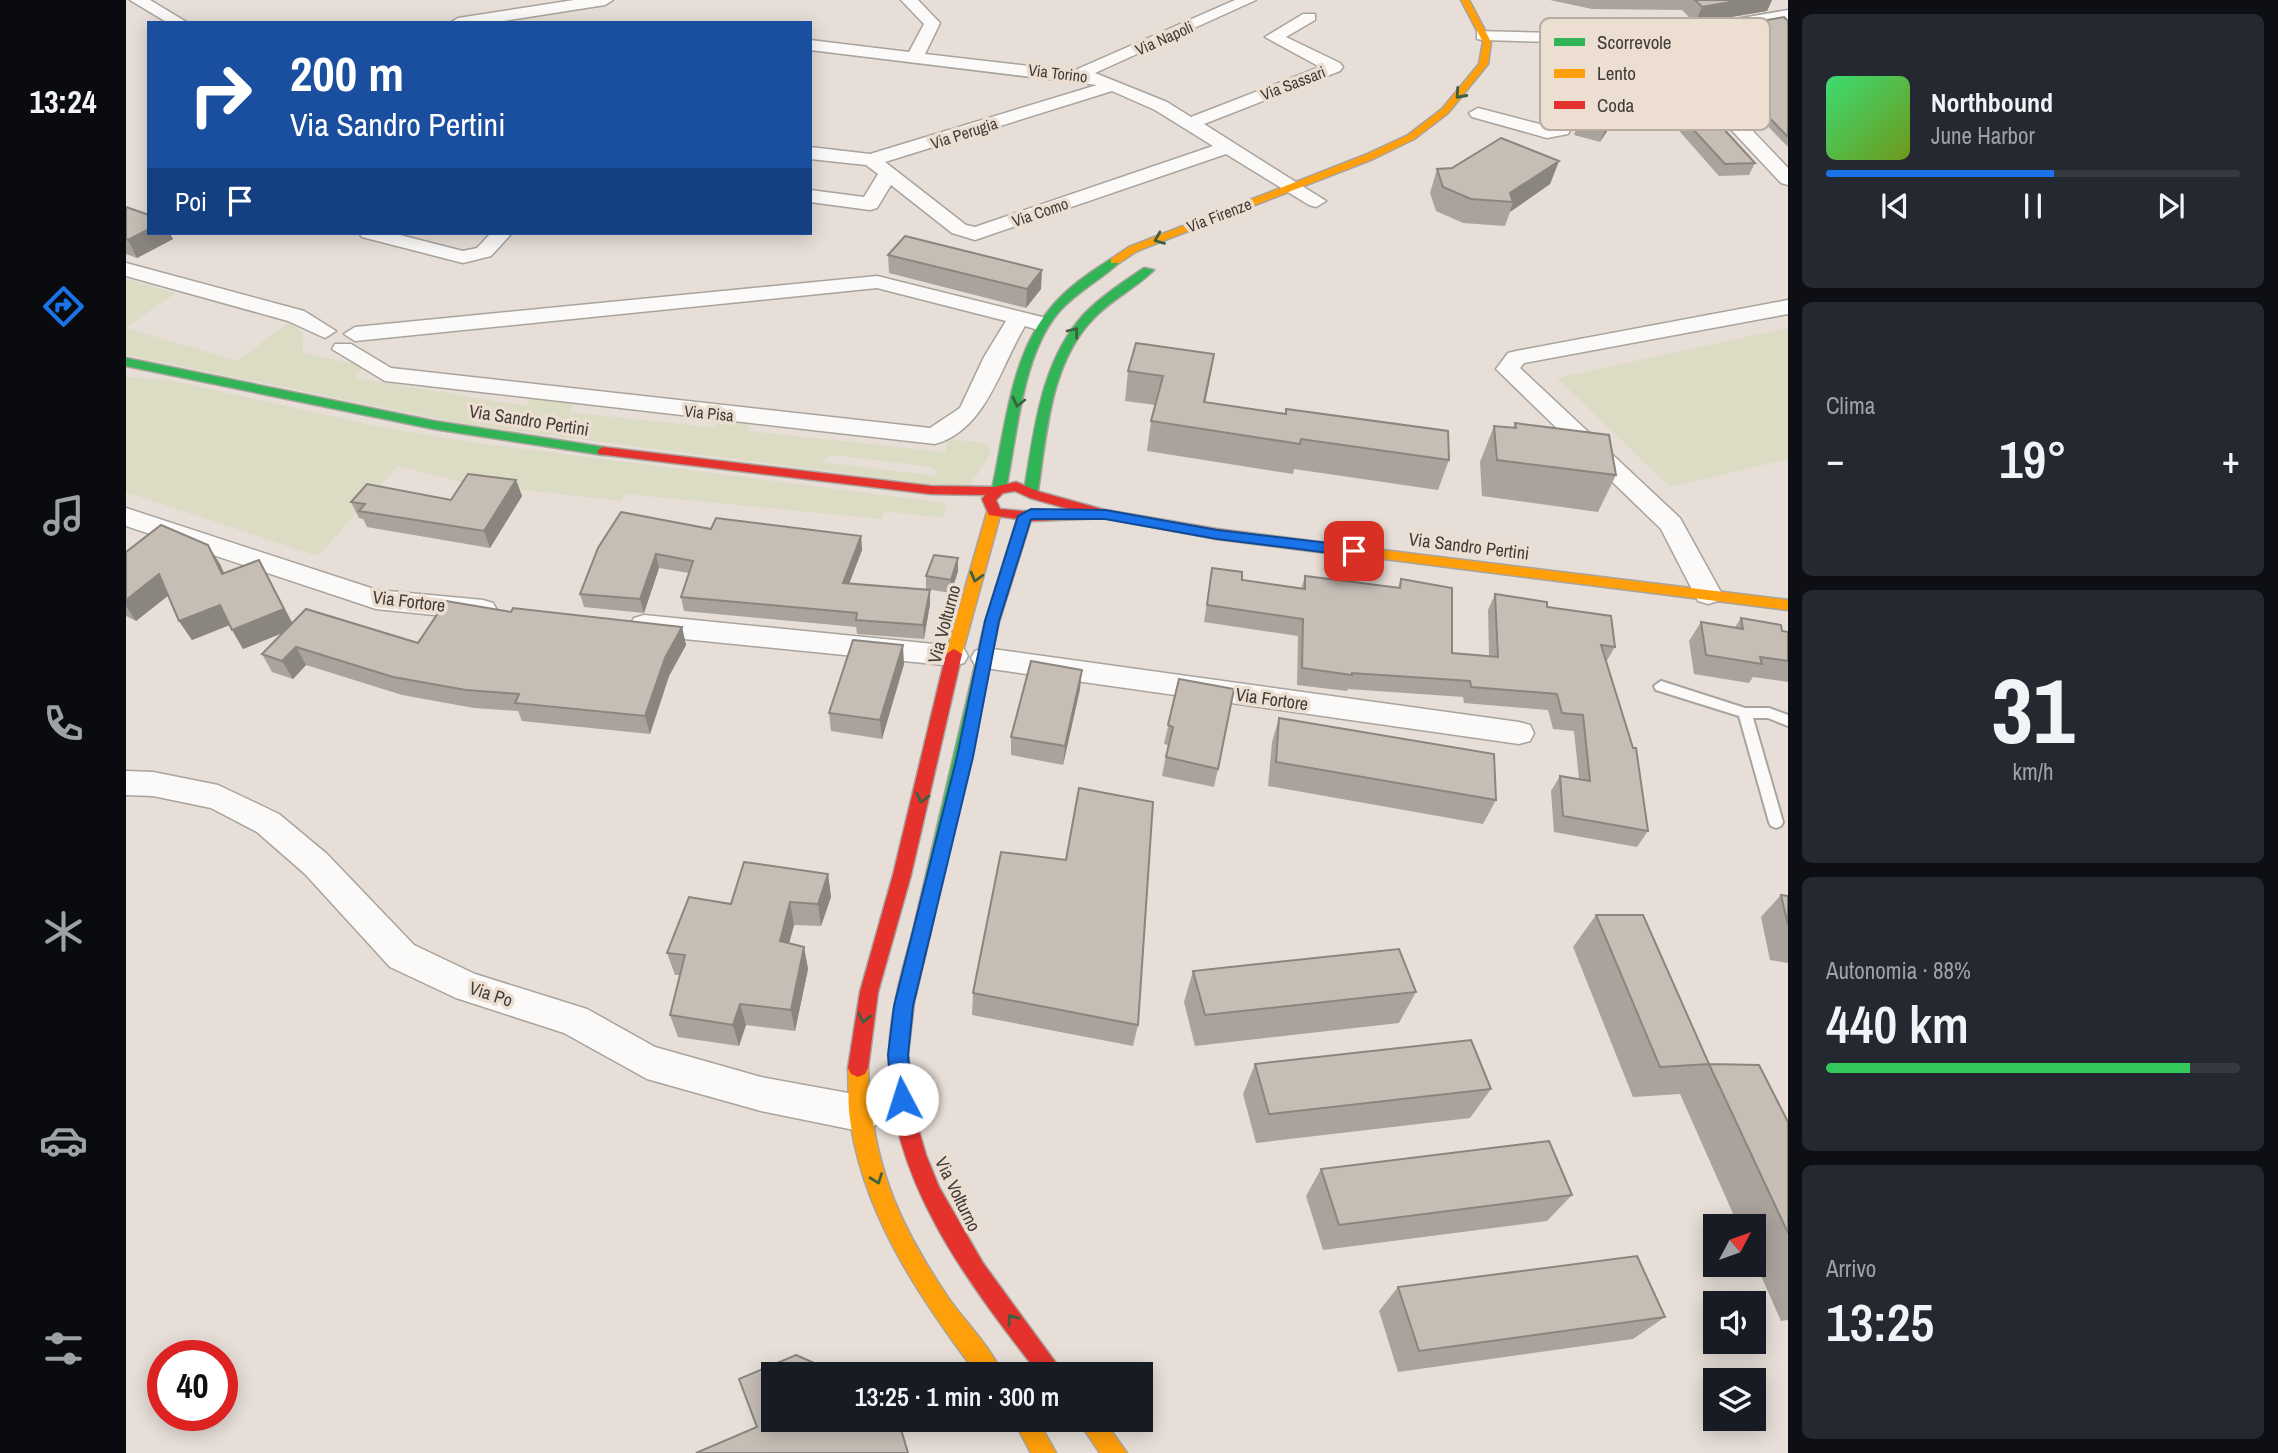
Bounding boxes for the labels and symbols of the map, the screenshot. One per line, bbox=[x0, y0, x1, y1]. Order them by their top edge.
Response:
street label: Via Napoli bbox=[1132, 16, 1196, 60]
legend bbox=[1540, 18, 1770, 130]
text: Scorrevole bbox=[1597, 29, 1671, 55]
street label: Via Torino bbox=[1027, 58, 1089, 88]
text: Lento bbox=[1597, 60, 1636, 86]
street label: Via Sassari bbox=[1257, 61, 1329, 105]
one-way arrow bbox=[1456, 86, 1468, 99]
text: Coda bbox=[1597, 92, 1635, 118]
street label: Via Perugia bbox=[928, 112, 1001, 154]
street label: Via Como bbox=[1009, 192, 1071, 232]
street label: Via Firenze bbox=[1183, 193, 1255, 237]
one-way arrow bbox=[1153, 230, 1165, 244]
one-way arrow bbox=[1066, 328, 1079, 340]
one-way arrow bbox=[1012, 396, 1026, 408]
street label: Via Sandro Pertini bbox=[467, 398, 591, 442]
street label: Via Pisa bbox=[683, 399, 735, 427]
pin bbox=[1324, 521, 1384, 581]
street label: Via Sandro Pertini bbox=[1407, 526, 1531, 566]
one-way arrow bbox=[969, 571, 984, 583]
street label: Via Volturno bbox=[922, 582, 966, 666]
street label: Via Fortore bbox=[371, 584, 447, 618]
street label: Via Fortore bbox=[1234, 682, 1310, 716]
one-way arrow bbox=[916, 792, 930, 804]
street label: Via Po bbox=[466, 975, 516, 1013]
one-way arrow bbox=[857, 1012, 872, 1024]
position arrow bbox=[865, 1062, 939, 1136]
street label: Via Volturno bbox=[929, 1152, 987, 1236]
one-way arrow bbox=[869, 1173, 883, 1185]
north arrow bbox=[1703, 1214, 1766, 1278]
one-way arrow bbox=[1007, 1314, 1020, 1327]
speed limit sign: 40 bbox=[147, 1340, 238, 1431]

